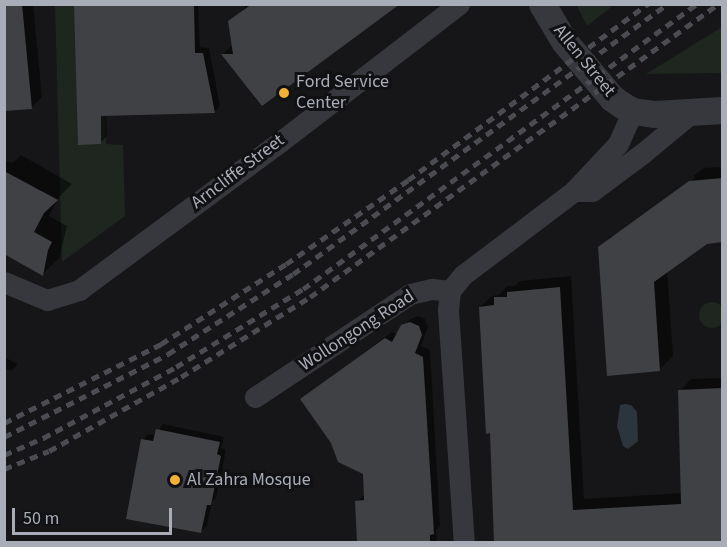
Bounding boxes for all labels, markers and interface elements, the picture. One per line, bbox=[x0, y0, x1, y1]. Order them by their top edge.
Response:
street label: Allen Street bbox=[548, 21, 620, 101]
place label: Ford Service Center bbox=[296, 72, 389, 115]
marker: Ford Service Center bbox=[277, 86, 291, 100]
street label: Arncliffe Street bbox=[187, 130, 289, 214]
street label: Wollongong Road bbox=[296, 286, 418, 376]
place label: Al Zahra Mosque bbox=[187, 469, 311, 491]
marker: Al Zahra Mosque bbox=[168, 473, 182, 487]
scale bar bbox=[15, 496, 176, 534]
text: 50 m bbox=[23, 506, 59, 531]

